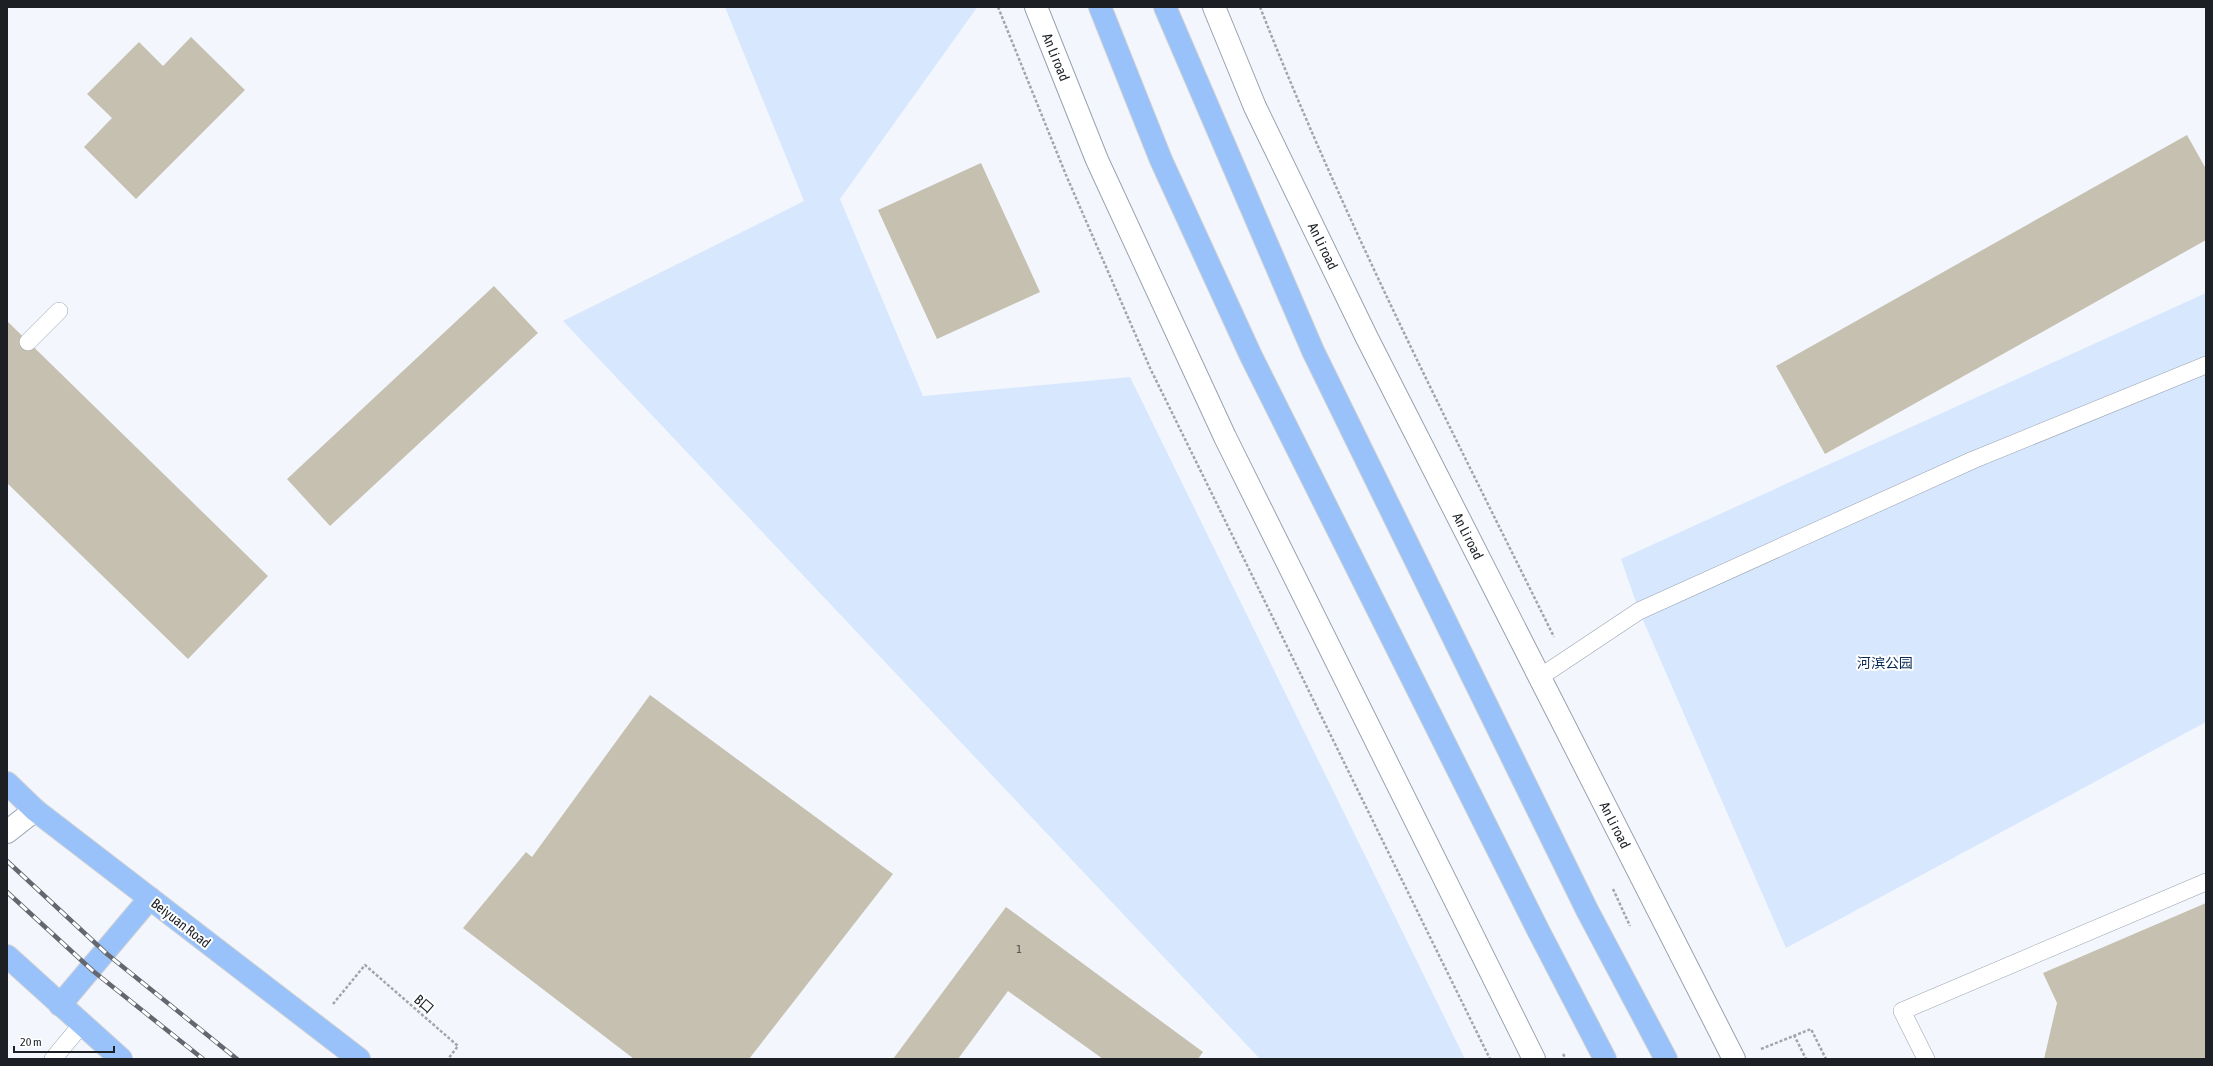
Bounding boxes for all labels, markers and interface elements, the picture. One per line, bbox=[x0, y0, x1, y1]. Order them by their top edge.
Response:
street label: An Li road bbox=[1039, 31, 1073, 83]
street label: An Li road bbox=[1305, 220, 1341, 272]
street label: An Li road bbox=[1450, 510, 1486, 562]
park label: 河滨公园 bbox=[1857, 655, 1913, 671]
street label: An Li road bbox=[1597, 799, 1633, 851]
street label: Beiyuan Road bbox=[148, 895, 214, 951]
house number: 1 bbox=[1016, 942, 1022, 956]
street label: B口 bbox=[411, 991, 437, 1017]
scale bar bbox=[14, 1028, 114, 1054]
text: 20 m bbox=[20, 1035, 42, 1049]

